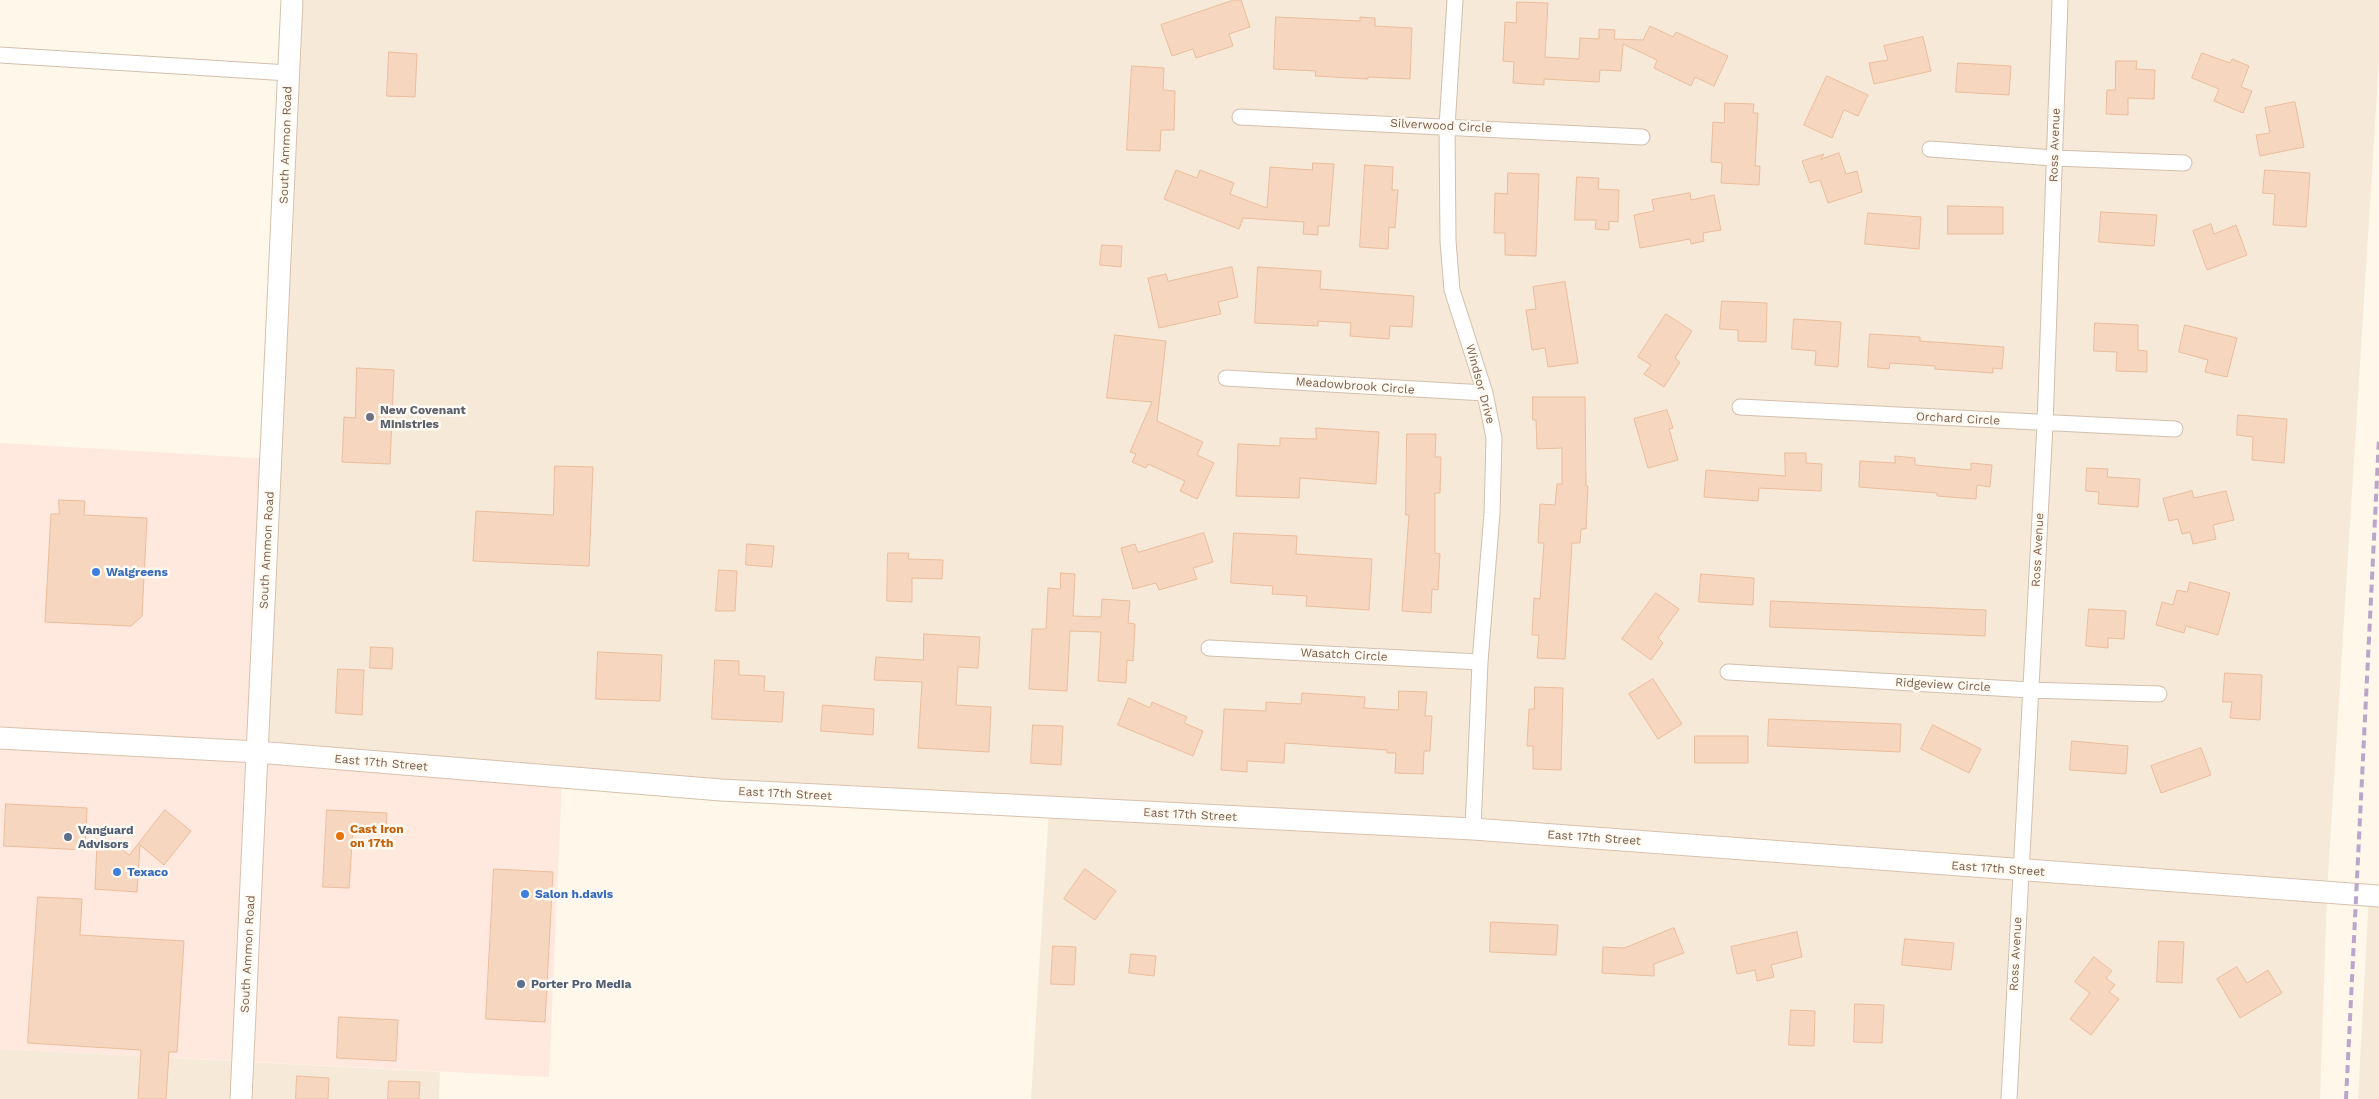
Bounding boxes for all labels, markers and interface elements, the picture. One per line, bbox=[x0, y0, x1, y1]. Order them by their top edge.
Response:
street label: South Ammon Road bbox=[277, 86, 295, 204]
street label: Ross Avenue bbox=[2047, 108, 2063, 182]
street label: Silverwood Circle bbox=[1390, 116, 1492, 136]
street label: Windsor Drive bbox=[1462, 343, 1498, 425]
street label: Meadowbrook Circle bbox=[1295, 375, 1415, 397]
place label: New Covenant Ministries bbox=[380, 403, 466, 431]
street label: Orchard Circle bbox=[1916, 410, 2000, 428]
marker: New Covenant Ministries bbox=[364, 411, 376, 423]
street label: South Ammon Road bbox=[257, 491, 277, 609]
street label: Ross Avenue bbox=[2029, 513, 2047, 587]
place label: Walgreens bbox=[106, 565, 168, 579]
marker: Walgreens bbox=[90, 566, 102, 578]
street label: Wasatch Circle bbox=[1300, 646, 1388, 664]
street label: Ridgeview Circle bbox=[1895, 675, 1991, 695]
street label: East 17th Street bbox=[334, 752, 428, 774]
street label: East 17th Street bbox=[738, 784, 832, 804]
street label: East 17th Street bbox=[1143, 805, 1237, 825]
place label: Cast Iron on 17th bbox=[350, 822, 404, 850]
place label: Vanguard Advisors bbox=[78, 823, 134, 851]
street label: East 17th Street bbox=[1547, 828, 1641, 848]
marker: Cast Iron on 17th bbox=[334, 830, 346, 842]
marker: Vanguard Advisors bbox=[62, 831, 74, 843]
street label: East 17th Street bbox=[1951, 859, 2045, 879]
place label: Texaco bbox=[127, 865, 168, 879]
marker: Texaco bbox=[111, 866, 123, 878]
place label: Salon h.davis bbox=[535, 887, 613, 901]
marker: Salon h.davis bbox=[519, 888, 531, 900]
street label: South Ammon Road bbox=[238, 895, 258, 1013]
street label: Ross Avenue bbox=[2007, 917, 2025, 991]
place label: Porter Pro Media bbox=[531, 977, 631, 991]
marker: Porter Pro Media bbox=[515, 978, 527, 990]

